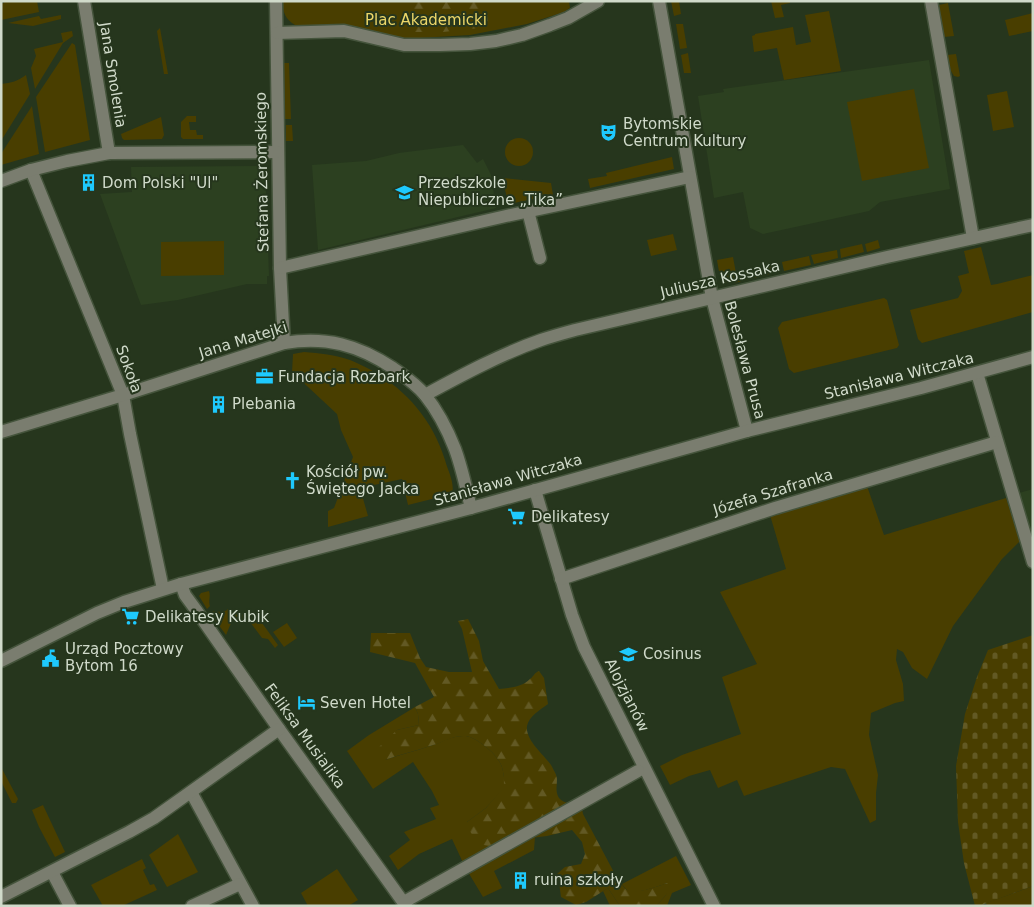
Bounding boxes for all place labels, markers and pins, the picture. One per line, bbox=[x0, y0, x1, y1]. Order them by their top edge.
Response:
place label: Bytomskie Centrum Kultury bbox=[623, 115, 746, 150]
theatre icon: Bytomskie Centrum Kultury bbox=[599, 123, 619, 143]
building icon: Dom Polski "Ul" bbox=[78, 173, 98, 193]
place label: Dom Polski "Ul" bbox=[102, 174, 218, 192]
place label: Przedszkole Niepubliczne „Tika” bbox=[418, 174, 563, 209]
school or university icon: Przedszkole Niepubliczne „Tika” bbox=[394, 182, 414, 202]
office icon: Fundacja Rozbark bbox=[254, 367, 274, 387]
place label: Fundacja Rozbark bbox=[278, 368, 411, 386]
building icon: Plebania bbox=[208, 394, 228, 414]
place label: Plebania bbox=[232, 395, 296, 413]
place label: Kościół pw. Świętego Jacka bbox=[306, 463, 419, 498]
church icon: Kościół pw. Świętego Jacka bbox=[282, 471, 302, 491]
supermarket icon: Delikatesy bbox=[507, 507, 527, 527]
place label: Delikatesy bbox=[531, 508, 610, 526]
supermarket icon: Delikatesy Kubik bbox=[121, 607, 141, 627]
place label: Delikatesy Kubik bbox=[145, 608, 270, 626]
place label: Urząd Pocztowy Bytom 16 bbox=[65, 640, 184, 675]
school or university icon: Cosinus bbox=[619, 644, 639, 664]
place label: Cosinus bbox=[643, 645, 702, 663]
public building icon: Urząd Pocztowy Bytom 16 bbox=[41, 648, 61, 668]
hotel icon: Seven Hotel bbox=[296, 693, 316, 713]
place label: Seven Hotel bbox=[320, 694, 411, 712]
building icon: ruina szkoły bbox=[510, 870, 530, 890]
place label: ruina szkoły bbox=[534, 871, 624, 889]

